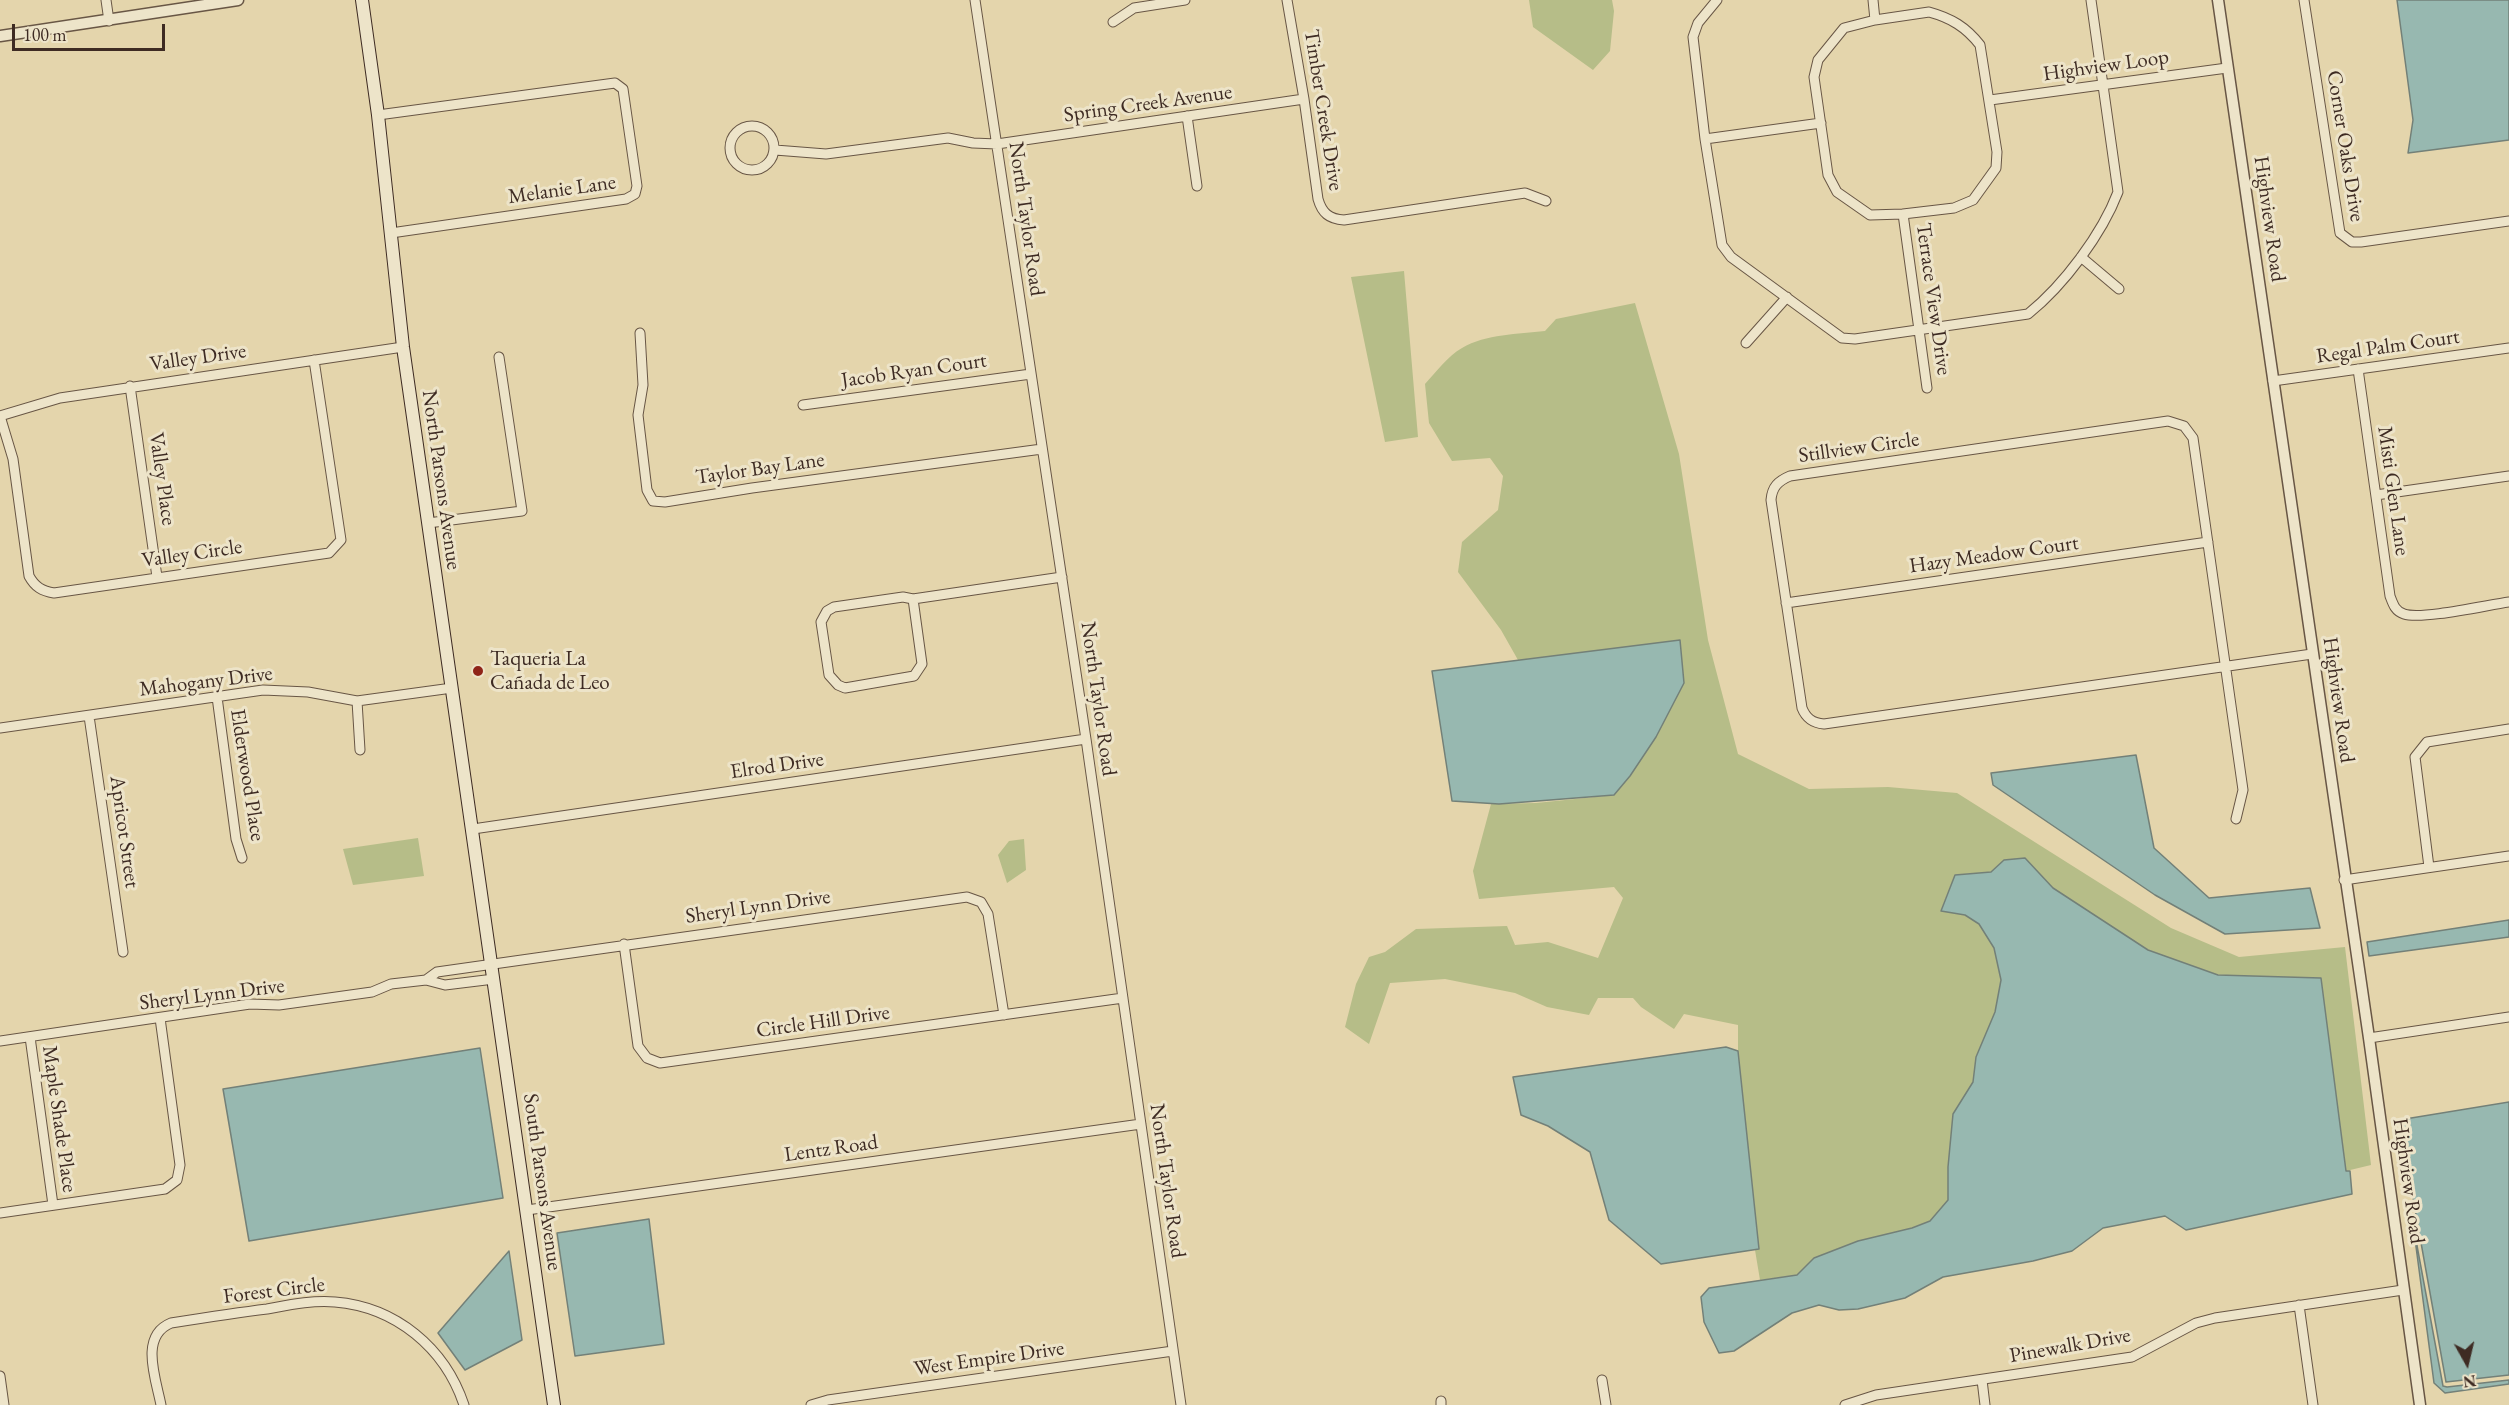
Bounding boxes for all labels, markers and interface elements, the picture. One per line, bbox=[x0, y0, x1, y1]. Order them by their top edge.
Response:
scale bar bbox=[15, 12, 168, 50]
text: 100 m bbox=[23, 23, 67, 46]
street label: Timber Creek Drive bbox=[1298, 28, 1348, 192]
street label: Highview Loop bbox=[2042, 45, 2170, 87]
street label: Corner Oaks Drive bbox=[2321, 69, 2369, 223]
street label: Spring Creek Avenue bbox=[1062, 80, 1234, 128]
street label: North Taylor Road bbox=[1003, 140, 1049, 298]
street label: Highview Road bbox=[2248, 155, 2290, 283]
street label: Melanie Lane bbox=[506, 170, 618, 210]
street label: Terrace View Drive bbox=[1910, 221, 1956, 377]
street label: Regal Palm Court bbox=[2315, 324, 2461, 370]
street label: Valley Drive bbox=[148, 339, 248, 377]
street label: Jacob Ryan Court bbox=[840, 348, 988, 394]
street label: North Parsons Avenue bbox=[416, 389, 466, 571]
street label: Misti Glen Lane bbox=[2371, 425, 2415, 557]
street label: Stillview Circle bbox=[1797, 427, 1921, 469]
street label: Valley Place bbox=[143, 431, 181, 527]
street label: Taylor Bay Lane bbox=[694, 447, 826, 491]
street label: Hazy Meadow Court bbox=[1908, 531, 2080, 579]
street label: Valley Circle bbox=[140, 535, 244, 573]
street label: North Taylor Road bbox=[1075, 620, 1121, 778]
street label: Highview Road bbox=[2317, 636, 2359, 764]
place label: Taqueria La Cañada de Leo bbox=[490, 646, 610, 696]
street label: Mahogany Drive bbox=[138, 661, 274, 703]
marker: Taqueria La Cañada de Leo bbox=[471, 664, 485, 678]
street label: Elderwood Place bbox=[224, 707, 270, 843]
street label: Elrod Drive bbox=[729, 747, 825, 785]
street label: Apricot Street bbox=[104, 774, 144, 890]
street label: Sheryl Lynn Drive bbox=[684, 884, 832, 930]
street label: Sheryl Lynn Drive bbox=[138, 974, 286, 1016]
street label: Circle Hill Drive bbox=[755, 1000, 891, 1044]
street label: Maple Shade Place bbox=[36, 1044, 82, 1194]
street label: South Parsons Avenue bbox=[517, 1092, 567, 1272]
street label: North Taylor Road bbox=[1144, 1102, 1190, 1260]
street label: Highview Road bbox=[2387, 1117, 2429, 1245]
street label: Lentz Road bbox=[783, 1130, 879, 1168]
street label: Forest Circle bbox=[222, 1272, 326, 1310]
street label: Pinewalk Drive bbox=[2008, 1323, 2132, 1369]
north arrow bbox=[2437, 1333, 2497, 1393]
street label: West Empire Drive bbox=[912, 1336, 1066, 1382]
text: N bbox=[2462, 1370, 2477, 1393]

